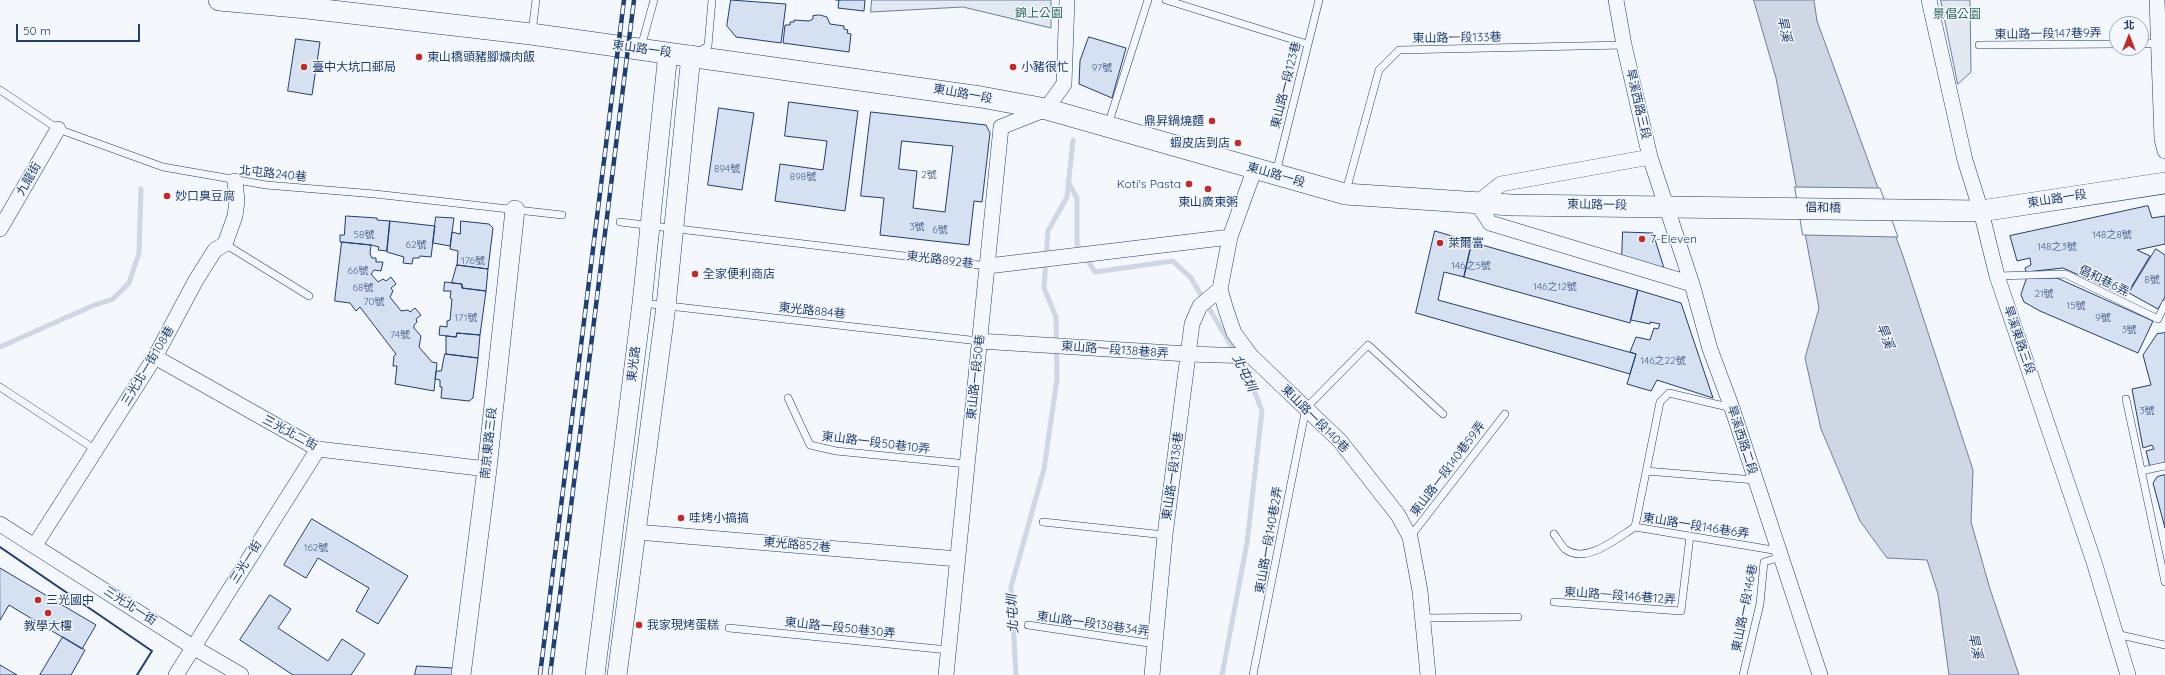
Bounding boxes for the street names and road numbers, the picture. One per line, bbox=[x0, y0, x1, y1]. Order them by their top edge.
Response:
street label: 東山路一段147巷9弄 bbox=[1994, 26, 2102, 42]
street label: 東山路一段133巷 bbox=[1412, 30, 1502, 46]
street label: 東山路一段 bbox=[611, 38, 673, 60]
street label: 東山路一段123巷 bbox=[1268, 40, 1304, 130]
street label: 旱溪西路三段 bbox=[1623, 67, 1653, 141]
street label: 東山路一段 bbox=[932, 82, 994, 106]
street label: 九龍街 bbox=[14, 160, 44, 198]
street label: 東山路一段 bbox=[1245, 160, 1307, 190]
street label: 北屯路240巷 bbox=[238, 163, 308, 185]
street label: 東山路一段 bbox=[2026, 187, 2088, 211]
street label: 東山路一段 bbox=[1567, 197, 1627, 213]
street label: 倡和橋 bbox=[1805, 200, 1841, 216]
street label: 東光路892巷 bbox=[905, 249, 975, 271]
street label: 倡和巷6弄 bbox=[2076, 263, 2132, 299]
street label: 東光路884巷 bbox=[778, 300, 846, 322]
street label: 旱溪東路三段 bbox=[2000, 304, 2038, 376]
street label: 三光北一街108巷 bbox=[119, 324, 177, 408]
street label: 東山路一段50巷 bbox=[964, 334, 988, 420]
street label: 東山路一段138巷8弄 bbox=[1061, 339, 1169, 361]
street label: 東光路 bbox=[625, 345, 643, 383]
street label: 東山路一段140巷 bbox=[1278, 382, 1352, 456]
street label: 旱溪西路二段 bbox=[1724, 404, 1760, 476]
street label: 南京東路三段 bbox=[478, 406, 500, 480]
street label: 三光北二街 bbox=[260, 413, 320, 453]
street label: 東山路一段140巷59弄 bbox=[1408, 419, 1488, 519]
street label: 東山路一段50巷10弄 bbox=[821, 429, 931, 457]
street label: 東山路一段138巷 bbox=[1160, 431, 1186, 521]
street label: 東山路一段140巷2弄 bbox=[1253, 485, 1285, 595]
street label: 東山路一段146巷6弄 bbox=[1642, 510, 1750, 542]
street label: 東光路852巷 bbox=[763, 535, 831, 555]
street label: 三光一街 bbox=[227, 538, 265, 586]
street label: 東山路一段146巷 bbox=[1729, 563, 1761, 653]
street label: 三光北一街 bbox=[101, 584, 159, 628]
street label: 東山路一段146巷12弄 bbox=[1564, 585, 1676, 607]
street label: 東山路一段138巷34弄 bbox=[1036, 609, 1150, 639]
street label: 東山路一段50巷30弄 bbox=[784, 615, 896, 641]

